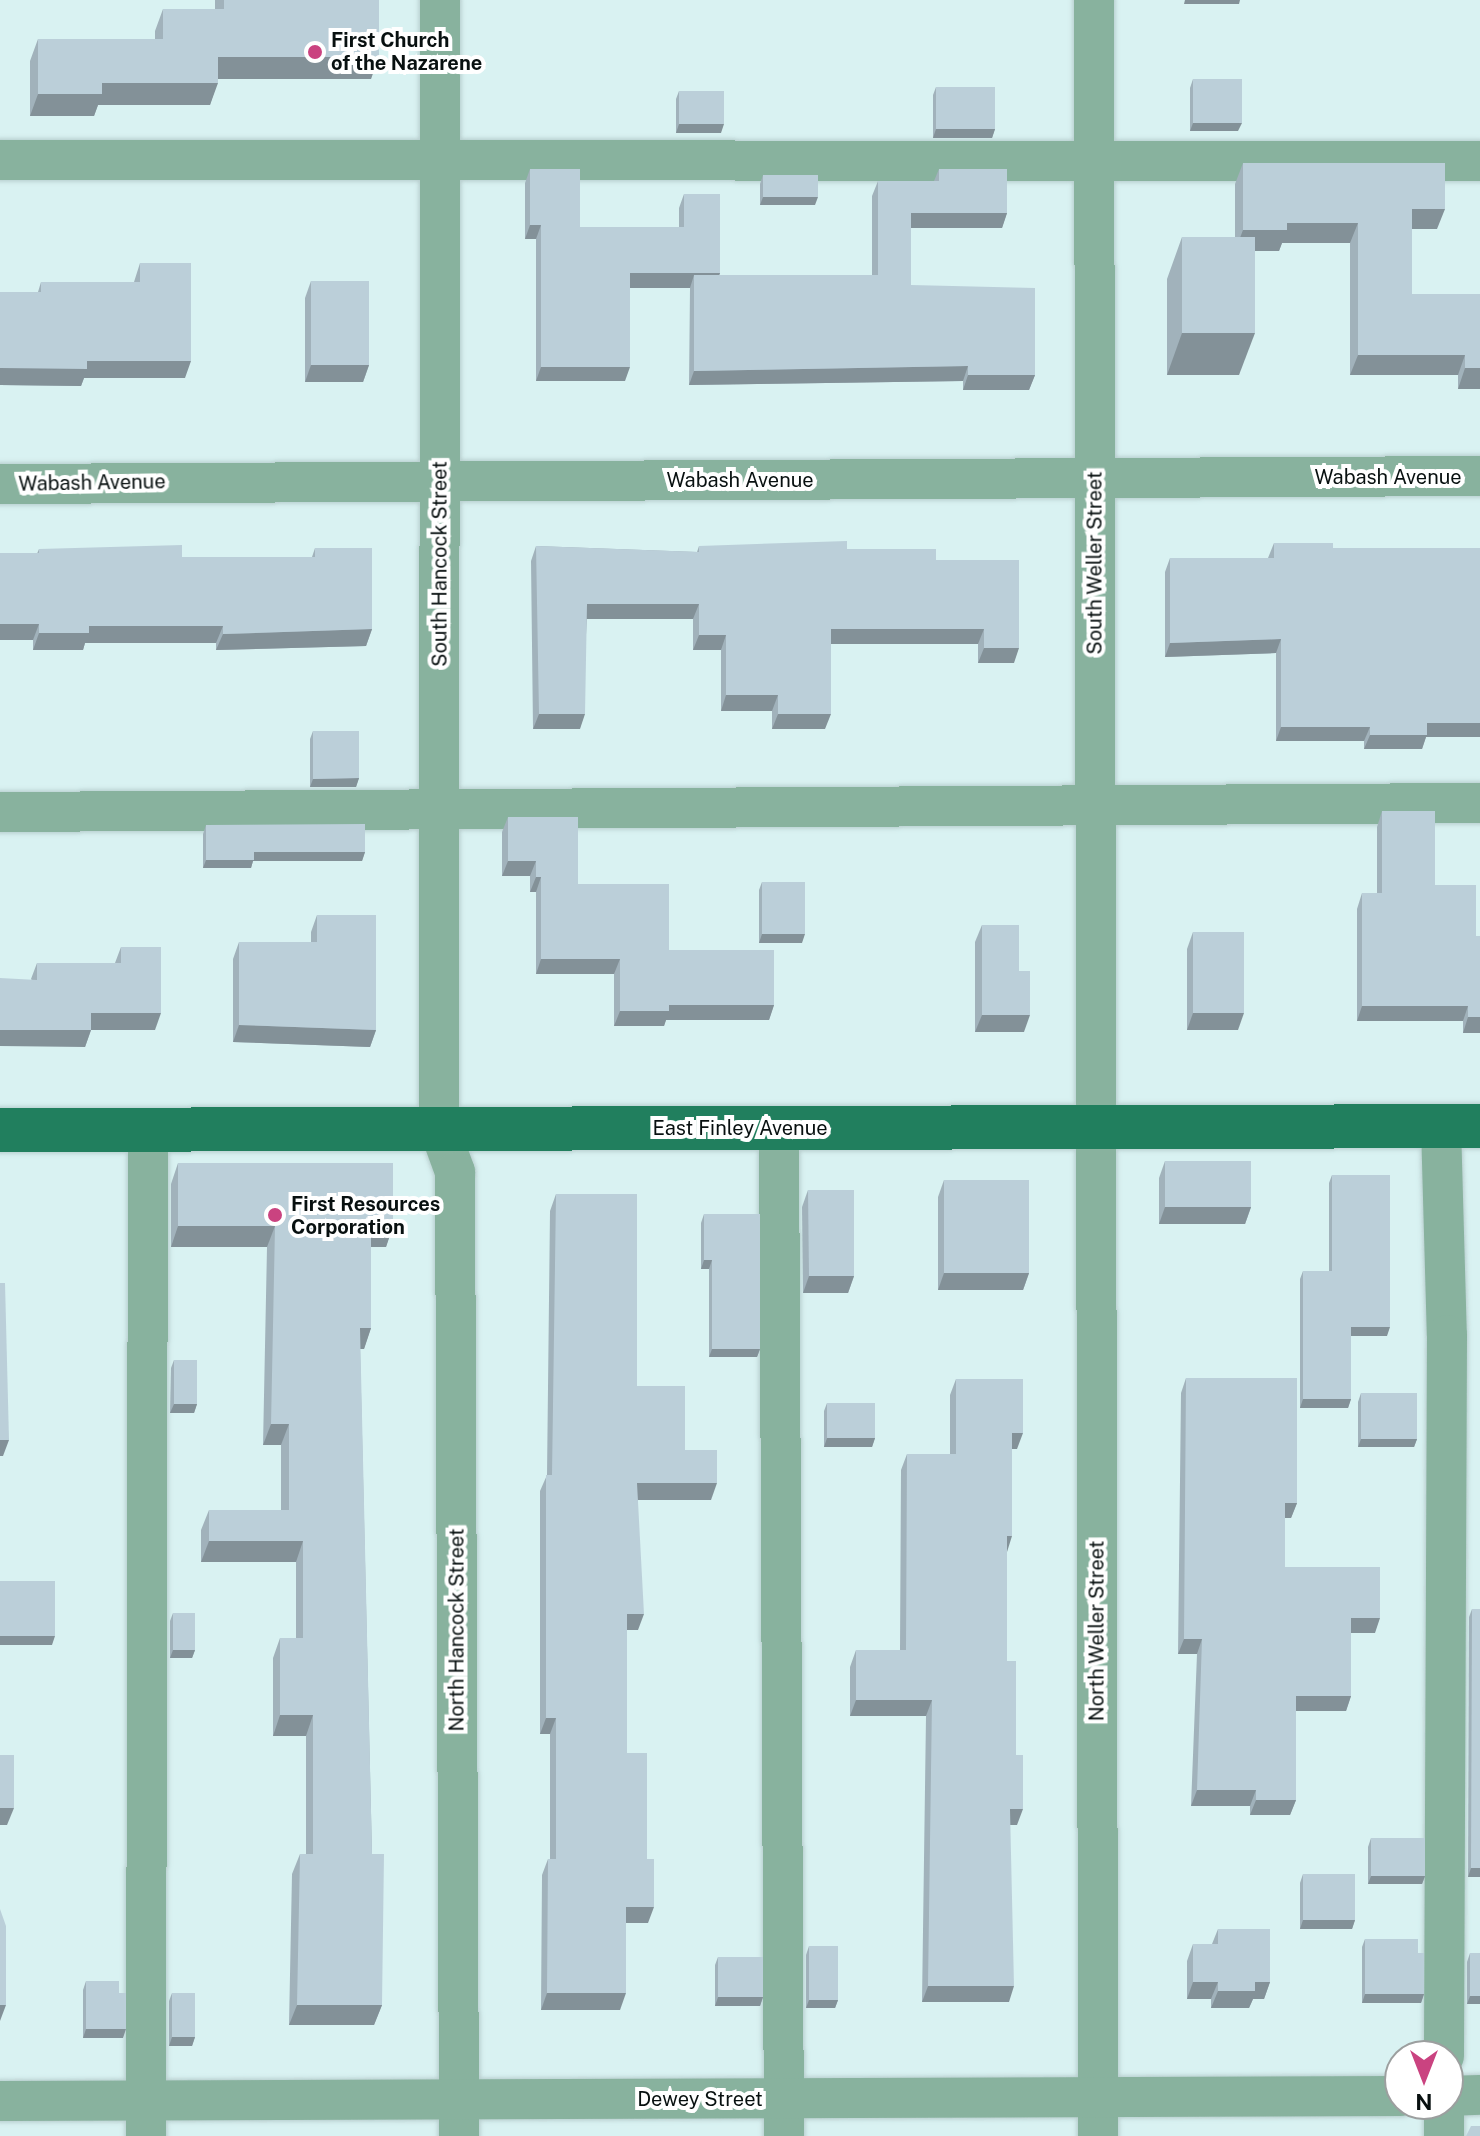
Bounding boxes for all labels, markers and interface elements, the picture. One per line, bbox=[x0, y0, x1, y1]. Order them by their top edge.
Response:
place label: First Church of the Nazarene bbox=[331, 28, 482, 75]
marker: First Church of the Nazarene bbox=[306, 43, 324, 61]
street label: South Hancock Street bbox=[428, 461, 452, 667]
street label: Wabash Avenue bbox=[1314, 465, 1462, 489]
street label: Wabash Avenue bbox=[666, 468, 814, 492]
street label: Wabash Avenue bbox=[18, 470, 166, 496]
street label: South Weller Street bbox=[1083, 471, 1107, 655]
street label: East Finley Avenue bbox=[652, 1116, 828, 1140]
place label: First Resources Corporation bbox=[291, 1192, 440, 1239]
marker: First Resources Corporation bbox=[266, 1206, 284, 1224]
street label: North Hancock Street bbox=[445, 1528, 469, 1732]
street label: North Weller Street bbox=[1085, 1540, 1109, 1722]
north arrow bbox=[1384, 2040, 1464, 2120]
street label: Dewey Street bbox=[637, 2087, 763, 2111]
text: N bbox=[1415, 2089, 1433, 2115]

